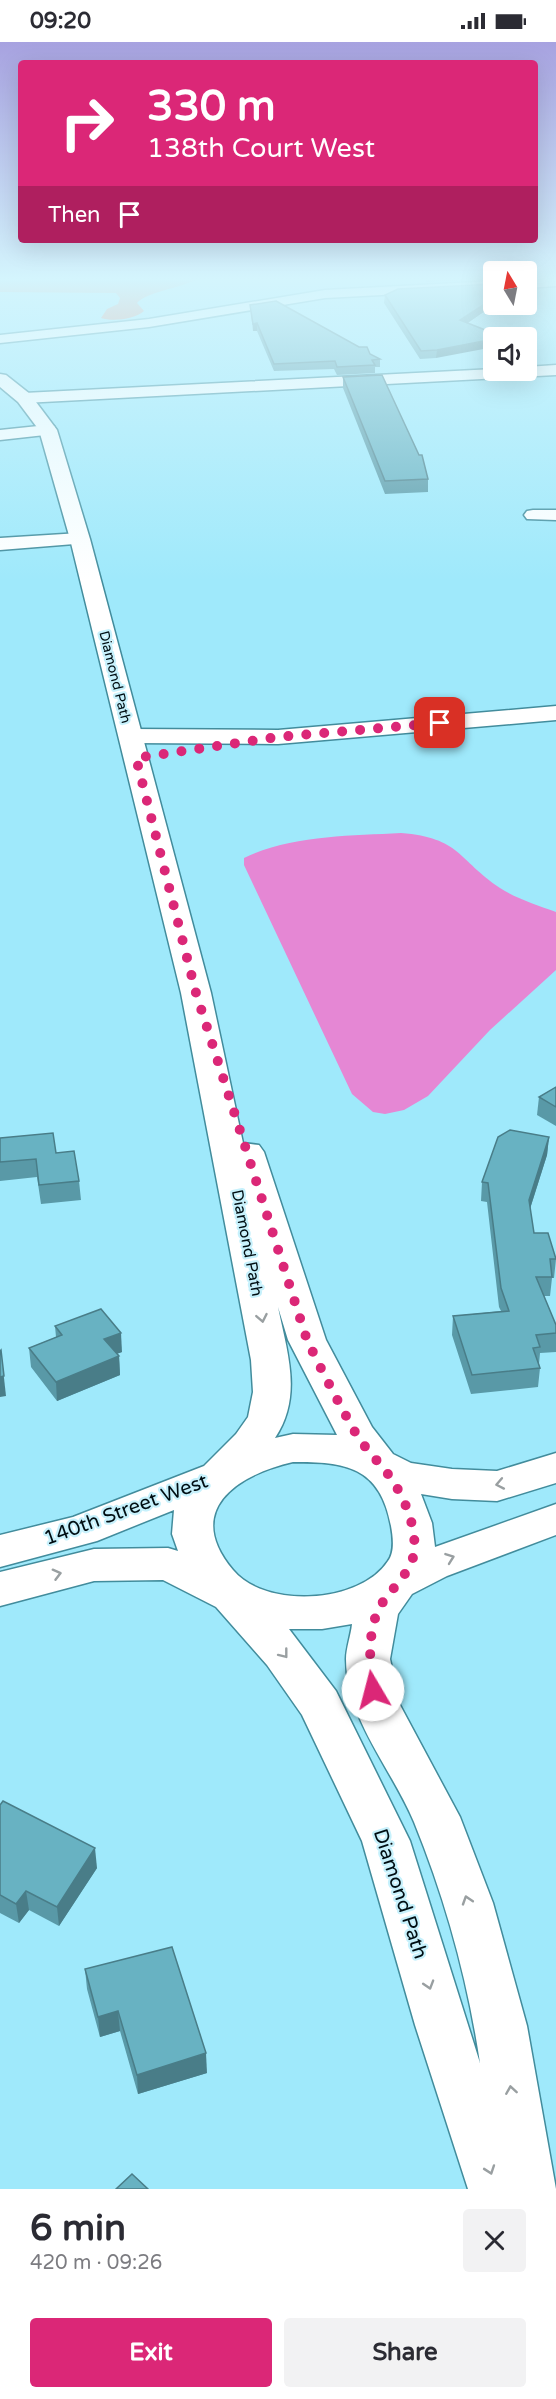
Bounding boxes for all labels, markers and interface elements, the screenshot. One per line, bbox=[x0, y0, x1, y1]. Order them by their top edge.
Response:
text: 09:20 bbox=[30, 8, 91, 34]
text: 330 m bbox=[147, 81, 276, 132]
icon: right bbox=[48, 84, 126, 162]
text: 138th Court West bbox=[147, 132, 375, 165]
icon: arrive bbox=[113, 198, 146, 231]
text: Then bbox=[48, 202, 101, 228]
north arrow bbox=[483, 261, 537, 315]
map controls bbox=[483, 261, 537, 381]
button: sound bbox=[483, 327, 537, 381]
street label: Diamond Path bbox=[95, 629, 135, 725]
pin bbox=[414, 697, 465, 748]
icon: arrive bbox=[423, 706, 456, 739]
street label: Diamond Path bbox=[227, 1188, 267, 1298]
one-way arrow bbox=[255, 1313, 268, 1323]
street label: 140th Street West bbox=[41, 1469, 212, 1551]
one-way arrow bbox=[495, 1477, 505, 1490]
one-way arrow bbox=[444, 1553, 455, 1565]
one-way arrow bbox=[51, 1569, 61, 1582]
one-way arrow bbox=[277, 1648, 288, 1659]
position arrow bbox=[341, 1658, 405, 1722]
street label: Diamond Path bbox=[368, 1826, 432, 1962]
one-way arrow bbox=[462, 1895, 474, 1906]
one-way arrow bbox=[422, 1979, 434, 1990]
one-way arrow bbox=[506, 2085, 518, 2094]
one-way arrow bbox=[482, 2164, 495, 2175]
text: 6 min bbox=[30, 2207, 126, 2250]
button: close bbox=[463, 2209, 526, 2272]
text: 420 m · 09:26 bbox=[30, 2251, 162, 2275]
button: Exit bbox=[30, 2318, 272, 2387]
button: Share bbox=[284, 2318, 526, 2387]

